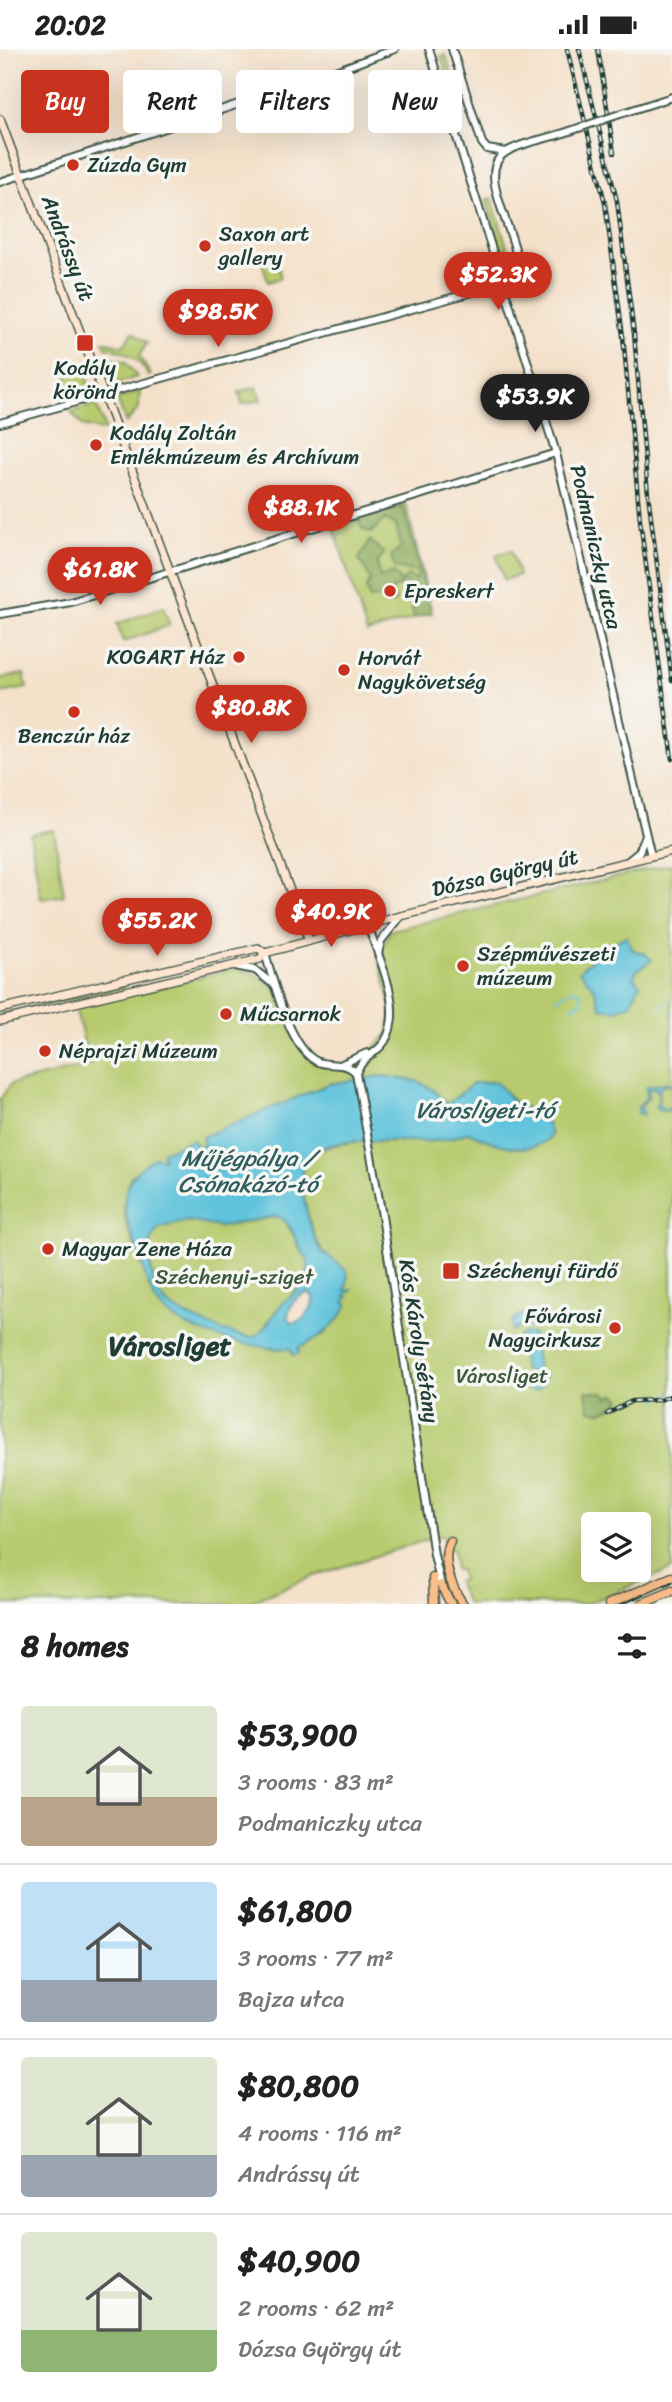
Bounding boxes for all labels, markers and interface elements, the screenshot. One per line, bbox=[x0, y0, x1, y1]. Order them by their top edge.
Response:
text: 20:02 bbox=[35, 2, 106, 48]
chip: Buy bbox=[21, 70, 109, 133]
chip: Rent bbox=[123, 70, 222, 133]
chip: Filters bbox=[236, 70, 354, 133]
chip: New bbox=[368, 70, 462, 133]
place label: Zúzda Gym bbox=[87, 146, 187, 184]
marker: Zúzda Gym bbox=[65, 157, 81, 173]
street label: Andrássy út bbox=[30, 188, 106, 307]
place label: Saxon art gallery bbox=[217, 215, 309, 277]
marker: Saxon art gallery bbox=[197, 238, 213, 254]
pin: $52.3K bbox=[441, 253, 555, 312]
text: $52.3K bbox=[460, 254, 536, 295]
pin: $98.5K bbox=[161, 289, 275, 349]
text: $98.5K bbox=[179, 291, 257, 332]
marker: Kodály körönd bbox=[75, 333, 95, 353]
place label: Kodály körönd bbox=[53, 349, 119, 411]
pin: $53.9K bbox=[478, 375, 592, 434]
text: $53.9K bbox=[496, 376, 574, 417]
place label: Kodály Zoltán Emlékmúzeum és Archívum bbox=[110, 414, 359, 476]
marker: Kodály Zoltán Emlékmúzeum és Archívum bbox=[88, 437, 104, 453]
street label: Podmaniczky utca bbox=[559, 461, 633, 633]
pin: $88.1K bbox=[244, 485, 358, 545]
text: $88.1K bbox=[264, 487, 338, 528]
pin: $61.8K bbox=[43, 547, 157, 607]
text: $61.8K bbox=[63, 549, 137, 590]
place label: Epreskert bbox=[404, 572, 495, 610]
marker: Epreskert bbox=[382, 583, 398, 599]
place label: KOGART Ház bbox=[107, 638, 226, 676]
place label: Horvát Nagykövetség bbox=[358, 639, 487, 701]
marker: KOGART Ház bbox=[231, 649, 247, 665]
marker: Horvát Nagykövetség bbox=[336, 662, 352, 678]
pin: $80.8K bbox=[194, 685, 308, 745]
text: $80.8K bbox=[212, 687, 290, 728]
marker: Benczúr ház bbox=[66, 704, 82, 720]
place label: Benczúr ház bbox=[18, 717, 130, 755]
street label: Dózsa György út bbox=[428, 838, 582, 908]
pin: $40.9K bbox=[274, 890, 388, 949]
text: $40.9K bbox=[291, 891, 371, 932]
pin: $55.2K bbox=[100, 899, 214, 958]
text: $55.2K bbox=[118, 900, 196, 941]
place label: Szépművészeti múzeum bbox=[477, 935, 617, 997]
marker: Szépművészeti múzeum bbox=[455, 958, 471, 974]
place label: Műcsarnok bbox=[240, 995, 341, 1033]
marker: Műcsarnok bbox=[218, 1006, 234, 1022]
place label: Néprajzi Múzeum bbox=[59, 1032, 218, 1070]
marker: Néprajzi Múzeum bbox=[37, 1043, 53, 1059]
water label: Városligeti-tó bbox=[416, 1090, 559, 1131]
water label: Műjégpálya / Csónakázó-tó bbox=[178, 1138, 322, 1205]
place label: Magyar Zene Háza bbox=[62, 1230, 232, 1268]
marker: Magyar Zene Háza bbox=[40, 1241, 56, 1257]
place label: Széchenyi fürdő bbox=[467, 1252, 619, 1290]
street label: Kós Károly sétány bbox=[387, 1256, 451, 1426]
park label: Széchenyi-sziget bbox=[155, 1258, 315, 1296]
marker: Széchenyi fürdő bbox=[441, 1261, 461, 1281]
place label: Fővárosi Nagycirkusz bbox=[489, 1297, 602, 1359]
marker: Fővárosi Nagycirkusz bbox=[607, 1320, 623, 1336]
district label: Városliget bbox=[109, 1321, 232, 1370]
park label: Városliget bbox=[456, 1357, 548, 1395]
map controls bbox=[581, 1512, 651, 1582]
button: layers bbox=[581, 1512, 651, 1582]
text: 8 homes bbox=[21, 1619, 129, 1673]
icon: filters bbox=[613, 1627, 651, 1665]
text: $53,900 bbox=[238, 1708, 357, 1762]
icon: home bbox=[77, 1734, 161, 1818]
text: 3 rooms · 83 m² bbox=[238, 1762, 394, 1803]
text: Podmaniczky utca bbox=[238, 1803, 422, 1844]
text: $61,800 bbox=[238, 1884, 352, 1938]
icon: home bbox=[77, 1910, 161, 1994]
text: 3 rooms · 77 m² bbox=[238, 1938, 394, 1979]
text: Bajza utca bbox=[238, 1979, 345, 2020]
text: $80,800 bbox=[238, 2059, 359, 2113]
icon: home bbox=[77, 2085, 161, 2169]
text: 4 rooms · 116 m² bbox=[238, 2113, 402, 2154]
text: Andrássy út bbox=[238, 2154, 360, 2195]
text: $40,900 bbox=[238, 2234, 360, 2288]
icon: home bbox=[77, 2260, 161, 2344]
text: 2 rooms · 62 m² bbox=[238, 2288, 394, 2329]
text: Dózsa György út bbox=[238, 2329, 401, 2370]

